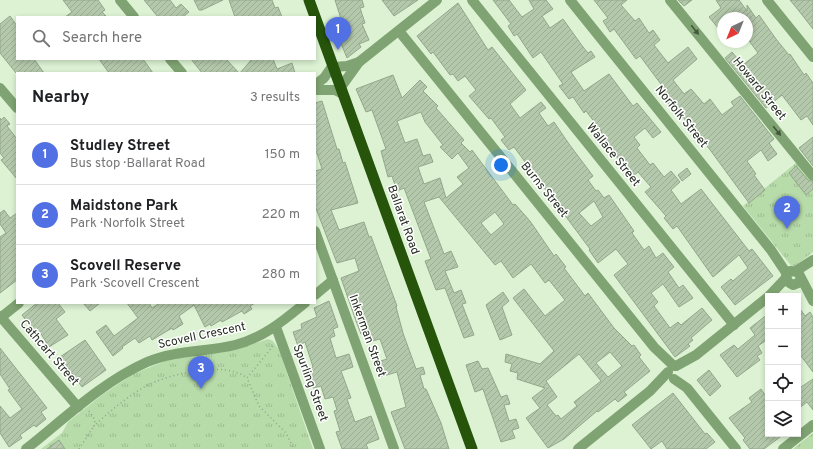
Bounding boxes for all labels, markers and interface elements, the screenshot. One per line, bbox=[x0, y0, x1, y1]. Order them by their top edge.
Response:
north arrow bbox=[717, 12, 753, 48]
search box bbox=[16, 16, 316, 60]
pin: 1 bbox=[325, 17, 351, 50]
one-way arrow bbox=[690, 25, 699, 36]
icon: search bbox=[30, 27, 52, 49]
text: Search here bbox=[62, 29, 142, 48]
street label: Howard Street bbox=[729, 54, 789, 124]
street label: Norfolk Street bbox=[651, 83, 711, 151]
text: Nearby bbox=[32, 87, 89, 109]
text: 3 results bbox=[250, 90, 300, 106]
street label: Wallace Street bbox=[582, 120, 644, 190]
one-way arrow bbox=[772, 126, 781, 137]
text: Studley Street bbox=[70, 137, 170, 156]
text: 1 bbox=[42, 147, 48, 163]
text: 150 m bbox=[265, 147, 300, 163]
your location bbox=[491, 155, 511, 175]
text: Bus stop · Ballarat Road bbox=[70, 156, 205, 172]
street label: Burns Street bbox=[517, 159, 571, 221]
street label: Ballarat Road bbox=[383, 183, 423, 257]
pin: 2 bbox=[774, 196, 800, 229]
text: Maidstone Park bbox=[70, 197, 178, 216]
text: 2 bbox=[41, 207, 49, 223]
text: 220 m bbox=[262, 207, 300, 223]
text: Park · Norfolk Street bbox=[70, 216, 185, 232]
text: Scovell Reserve bbox=[70, 257, 181, 276]
text: 3 bbox=[41, 267, 49, 283]
text: 280 m bbox=[262, 267, 300, 283]
text: Park · Scovell Crescent bbox=[70, 276, 199, 292]
street label: Inkerman Street bbox=[345, 293, 389, 379]
map controls bbox=[765, 293, 801, 437]
button: + bbox=[765, 293, 801, 329]
street label: Cathcart Street bbox=[16, 317, 82, 389]
street label: Scovell Crescent bbox=[157, 319, 247, 353]
button: − bbox=[765, 329, 801, 365]
street label: Spurling Street bbox=[289, 342, 331, 424]
pin: 3 bbox=[188, 356, 214, 389]
button: locate bbox=[765, 365, 801, 401]
button: layers bbox=[765, 401, 801, 437]

